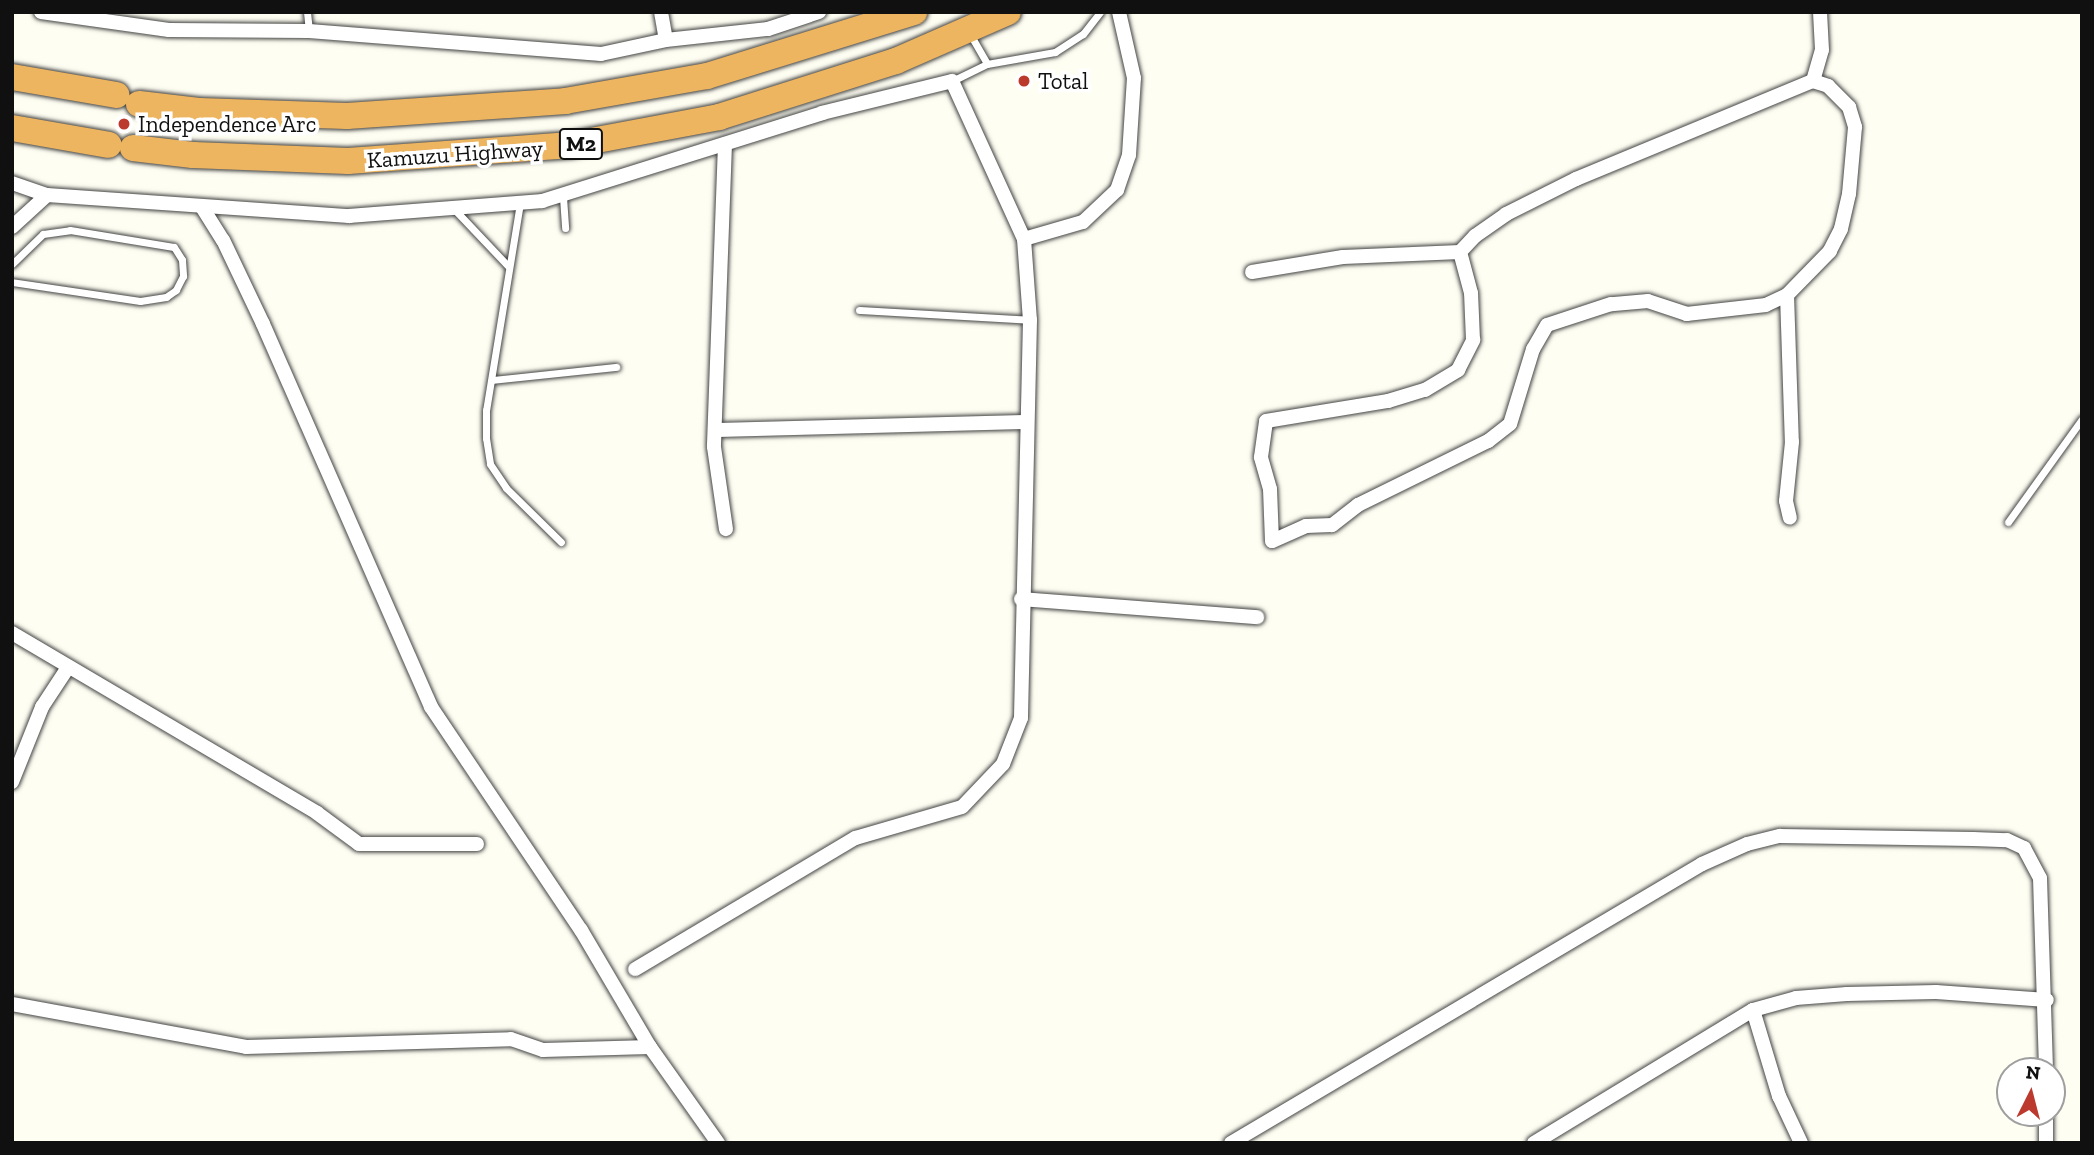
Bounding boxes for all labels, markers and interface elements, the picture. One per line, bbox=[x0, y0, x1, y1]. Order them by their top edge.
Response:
place label: Total bbox=[1038, 67, 1088, 95]
marker: Total bbox=[1016, 73, 1032, 89]
place label: Independence Arc bbox=[138, 110, 317, 138]
marker: Independence Arc bbox=[116, 116, 132, 132]
road number: M2 bbox=[558, 127, 604, 162]
street label: Kamuzu Highway bbox=[366, 134, 544, 174]
north arrow bbox=[1996, 1057, 2066, 1127]
text: N bbox=[2025, 1060, 2041, 1085]

